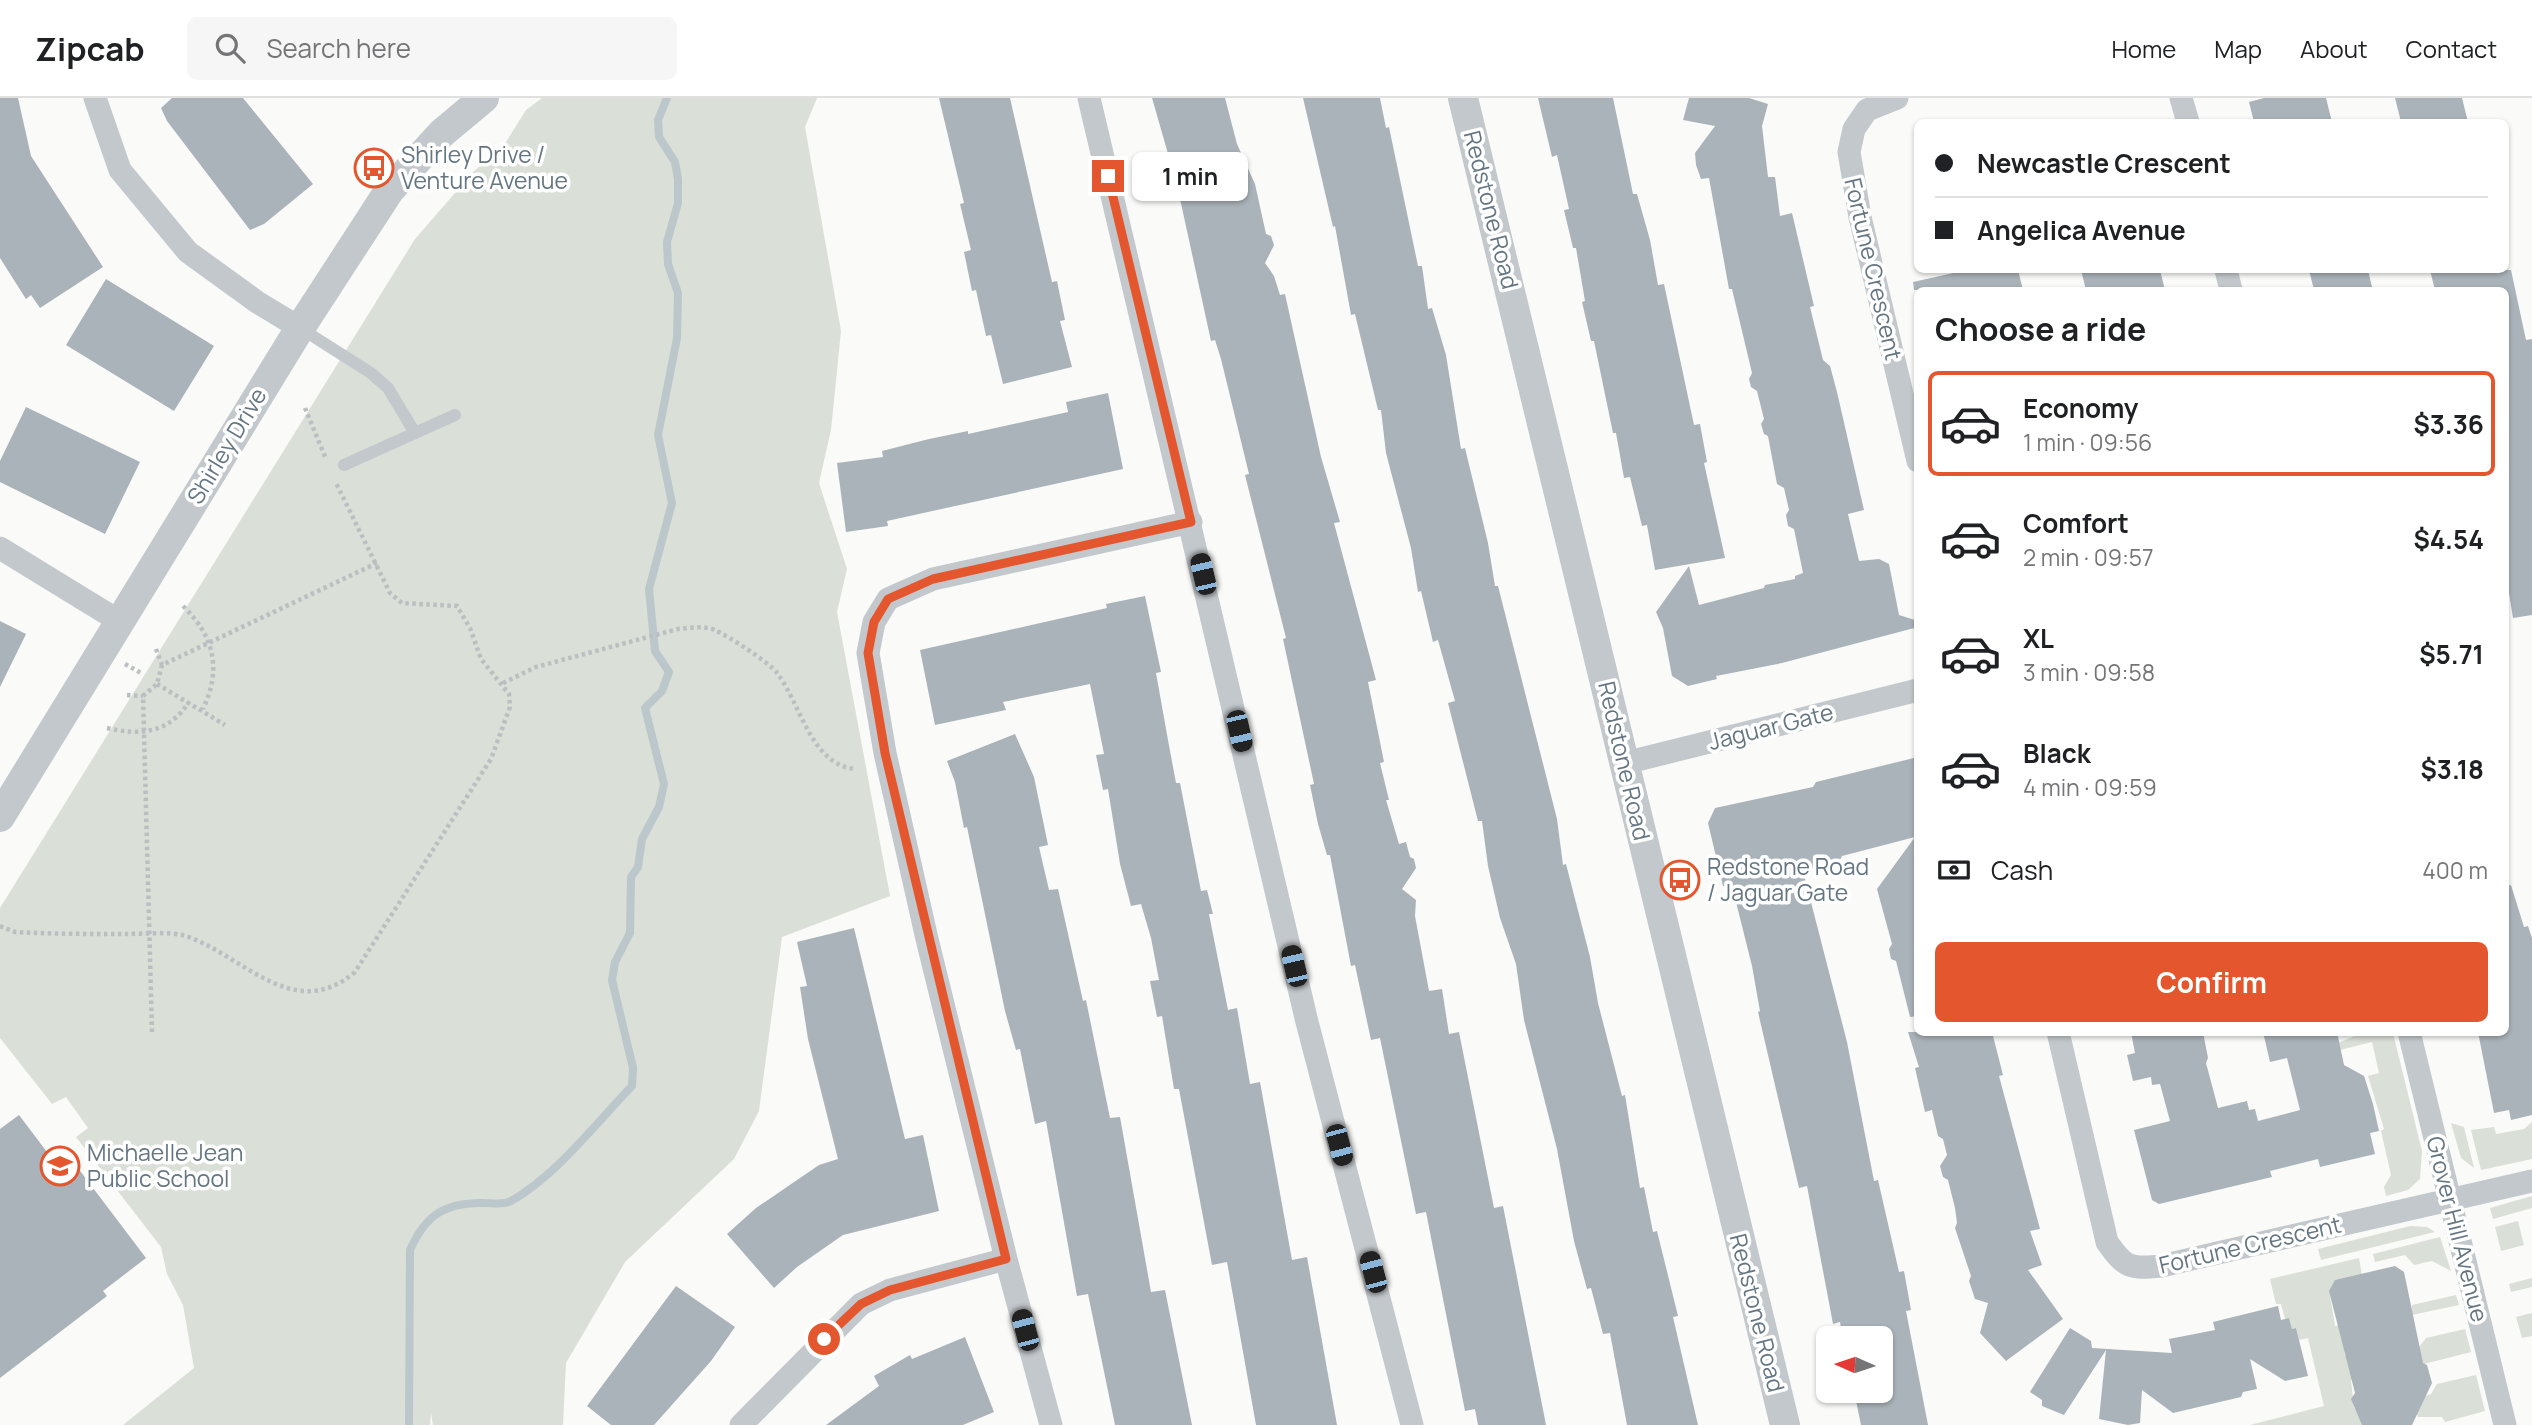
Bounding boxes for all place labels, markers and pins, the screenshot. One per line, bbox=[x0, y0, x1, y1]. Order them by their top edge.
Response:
place label: Shirley Drive / Venture Avenue bbox=[401, 138, 568, 196]
bus stop icon: Shirley Drive / Venture Avenue bbox=[353, 147, 395, 189]
place label: Redstone Road / Jaguar Gate bbox=[1707, 850, 1869, 908]
bus stop icon: Redstone Road / Jaguar Gate bbox=[1659, 859, 1701, 901]
place label: Michaelle Jean Public School bbox=[87, 1136, 243, 1194]
school or university icon: Michaelle Jean Public School bbox=[39, 1145, 81, 1187]

